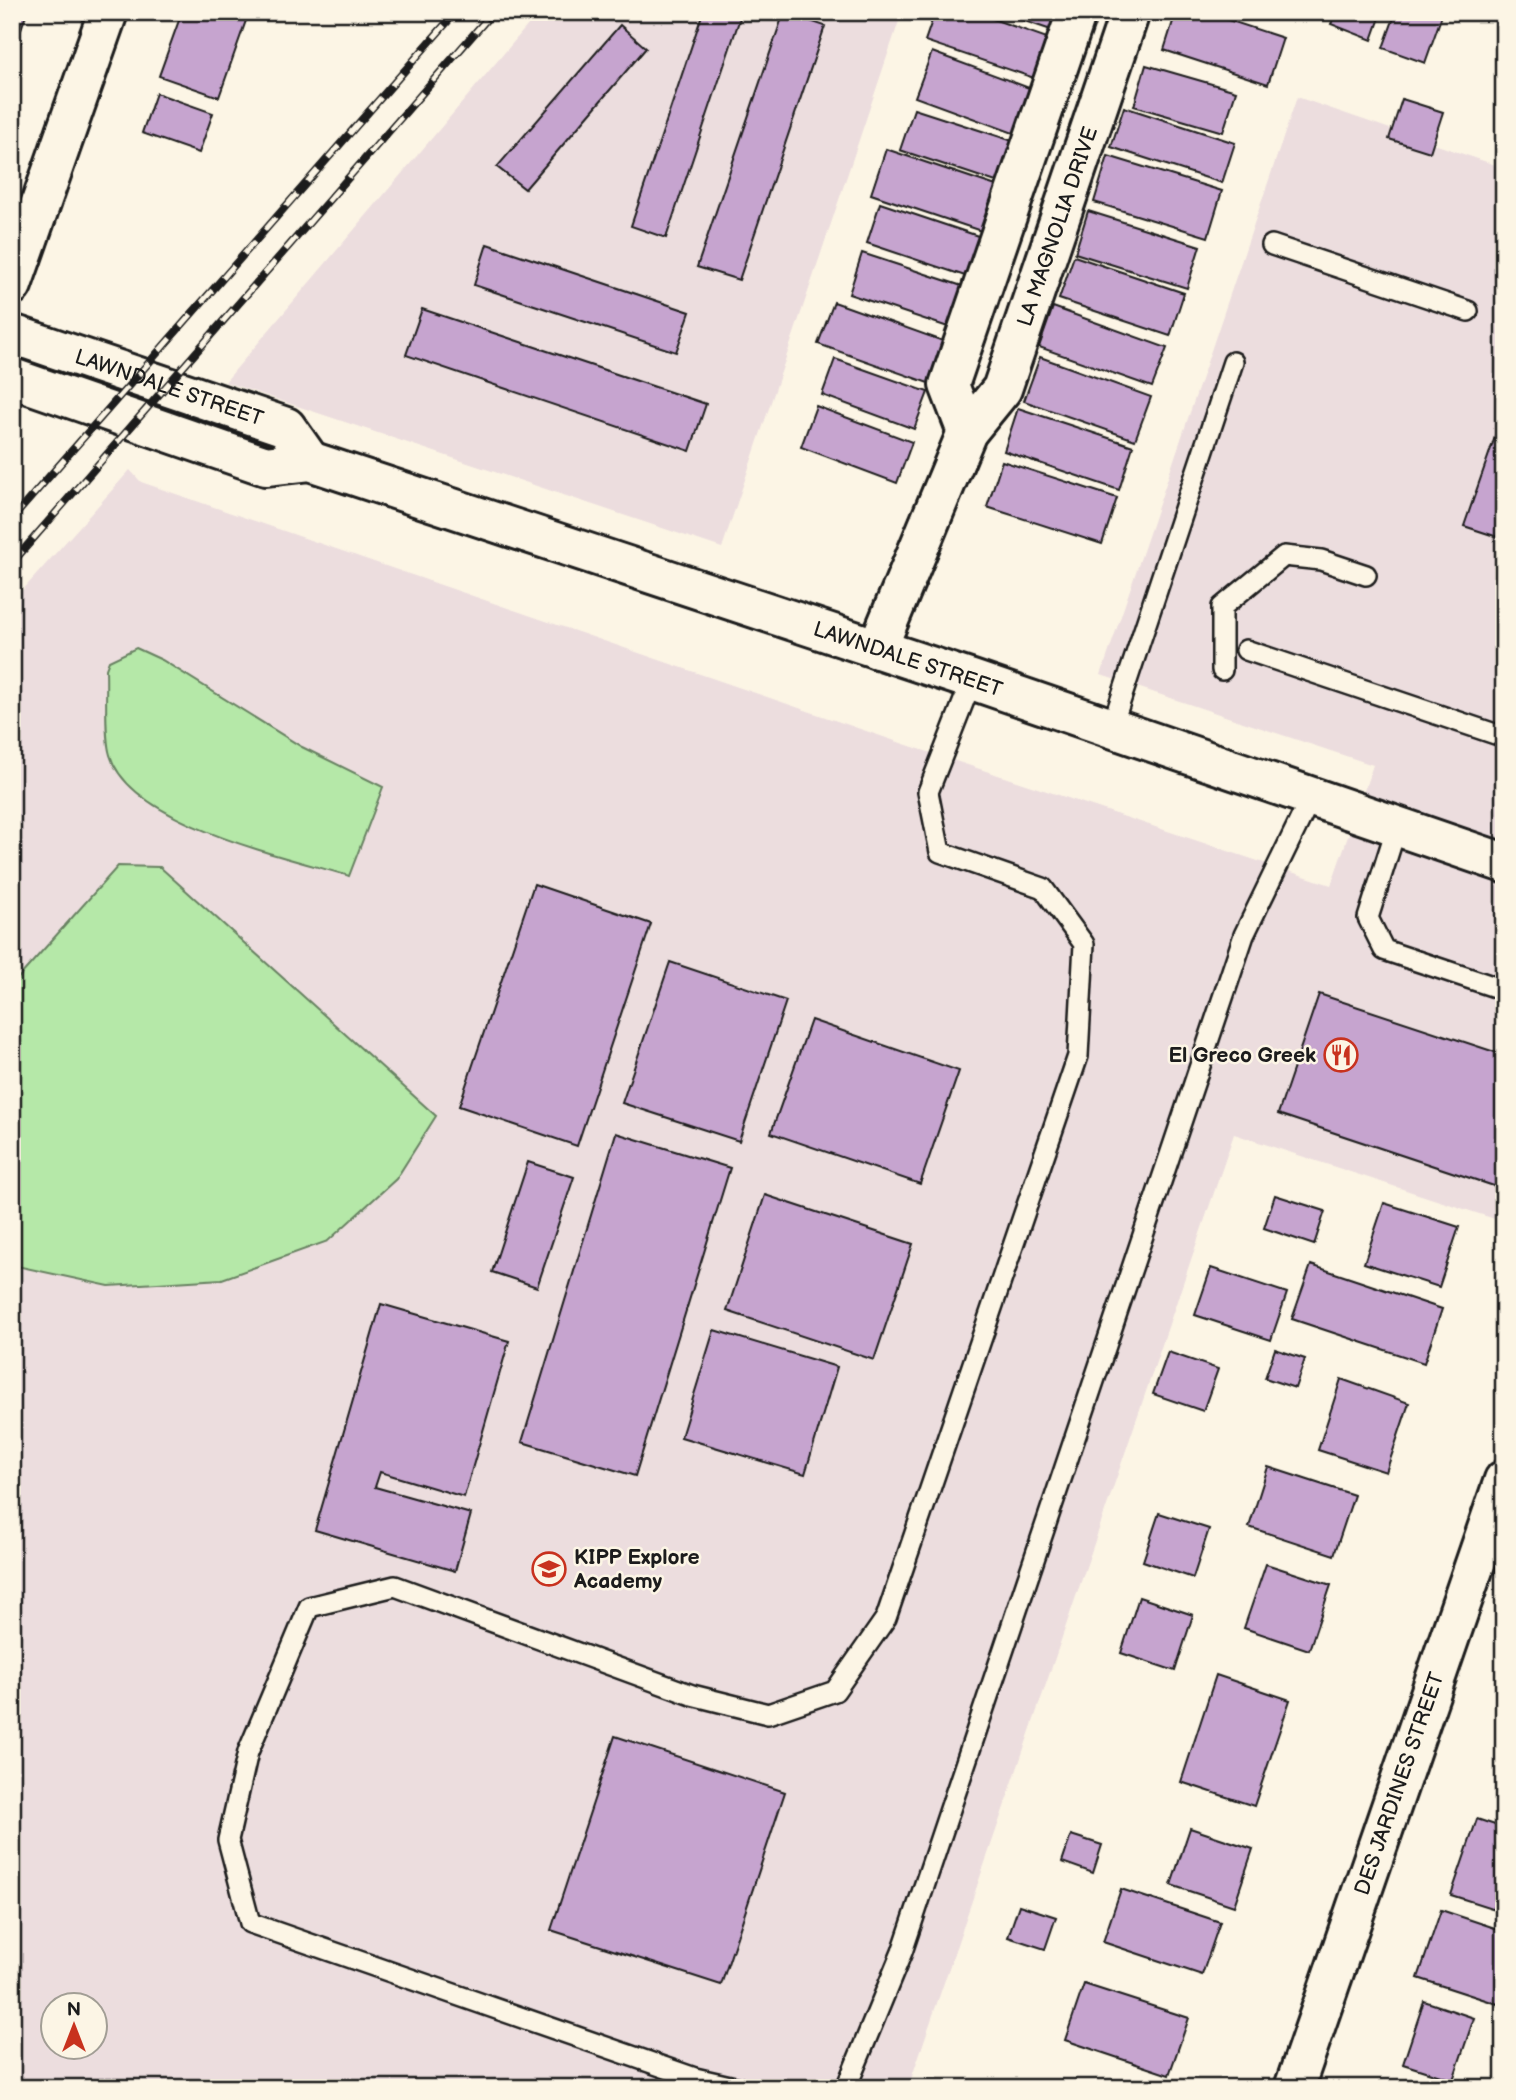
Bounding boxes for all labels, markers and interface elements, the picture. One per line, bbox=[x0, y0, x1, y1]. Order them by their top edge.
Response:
street label: LA MAGNOLIA DRIVE bbox=[1012, 123, 1103, 330]
street label: LAWNDALE STREET bbox=[72, 344, 267, 431]
street label: LAWNDALE STREET bbox=[810, 616, 1006, 702]
restaurant icon: El Greco Greek bbox=[1322, 1036, 1360, 1074]
place label: El Greco Greek bbox=[1168, 1043, 1316, 1068]
place label: KIPP Explore Academy bbox=[573, 1545, 700, 1594]
school or university icon: KIPP Explore Academy bbox=[530, 1550, 568, 1588]
street label: DES JARDINES STREET bbox=[1349, 1669, 1449, 1898]
north arrow bbox=[38, 1992, 108, 2062]
text: N bbox=[67, 1999, 81, 2022]

